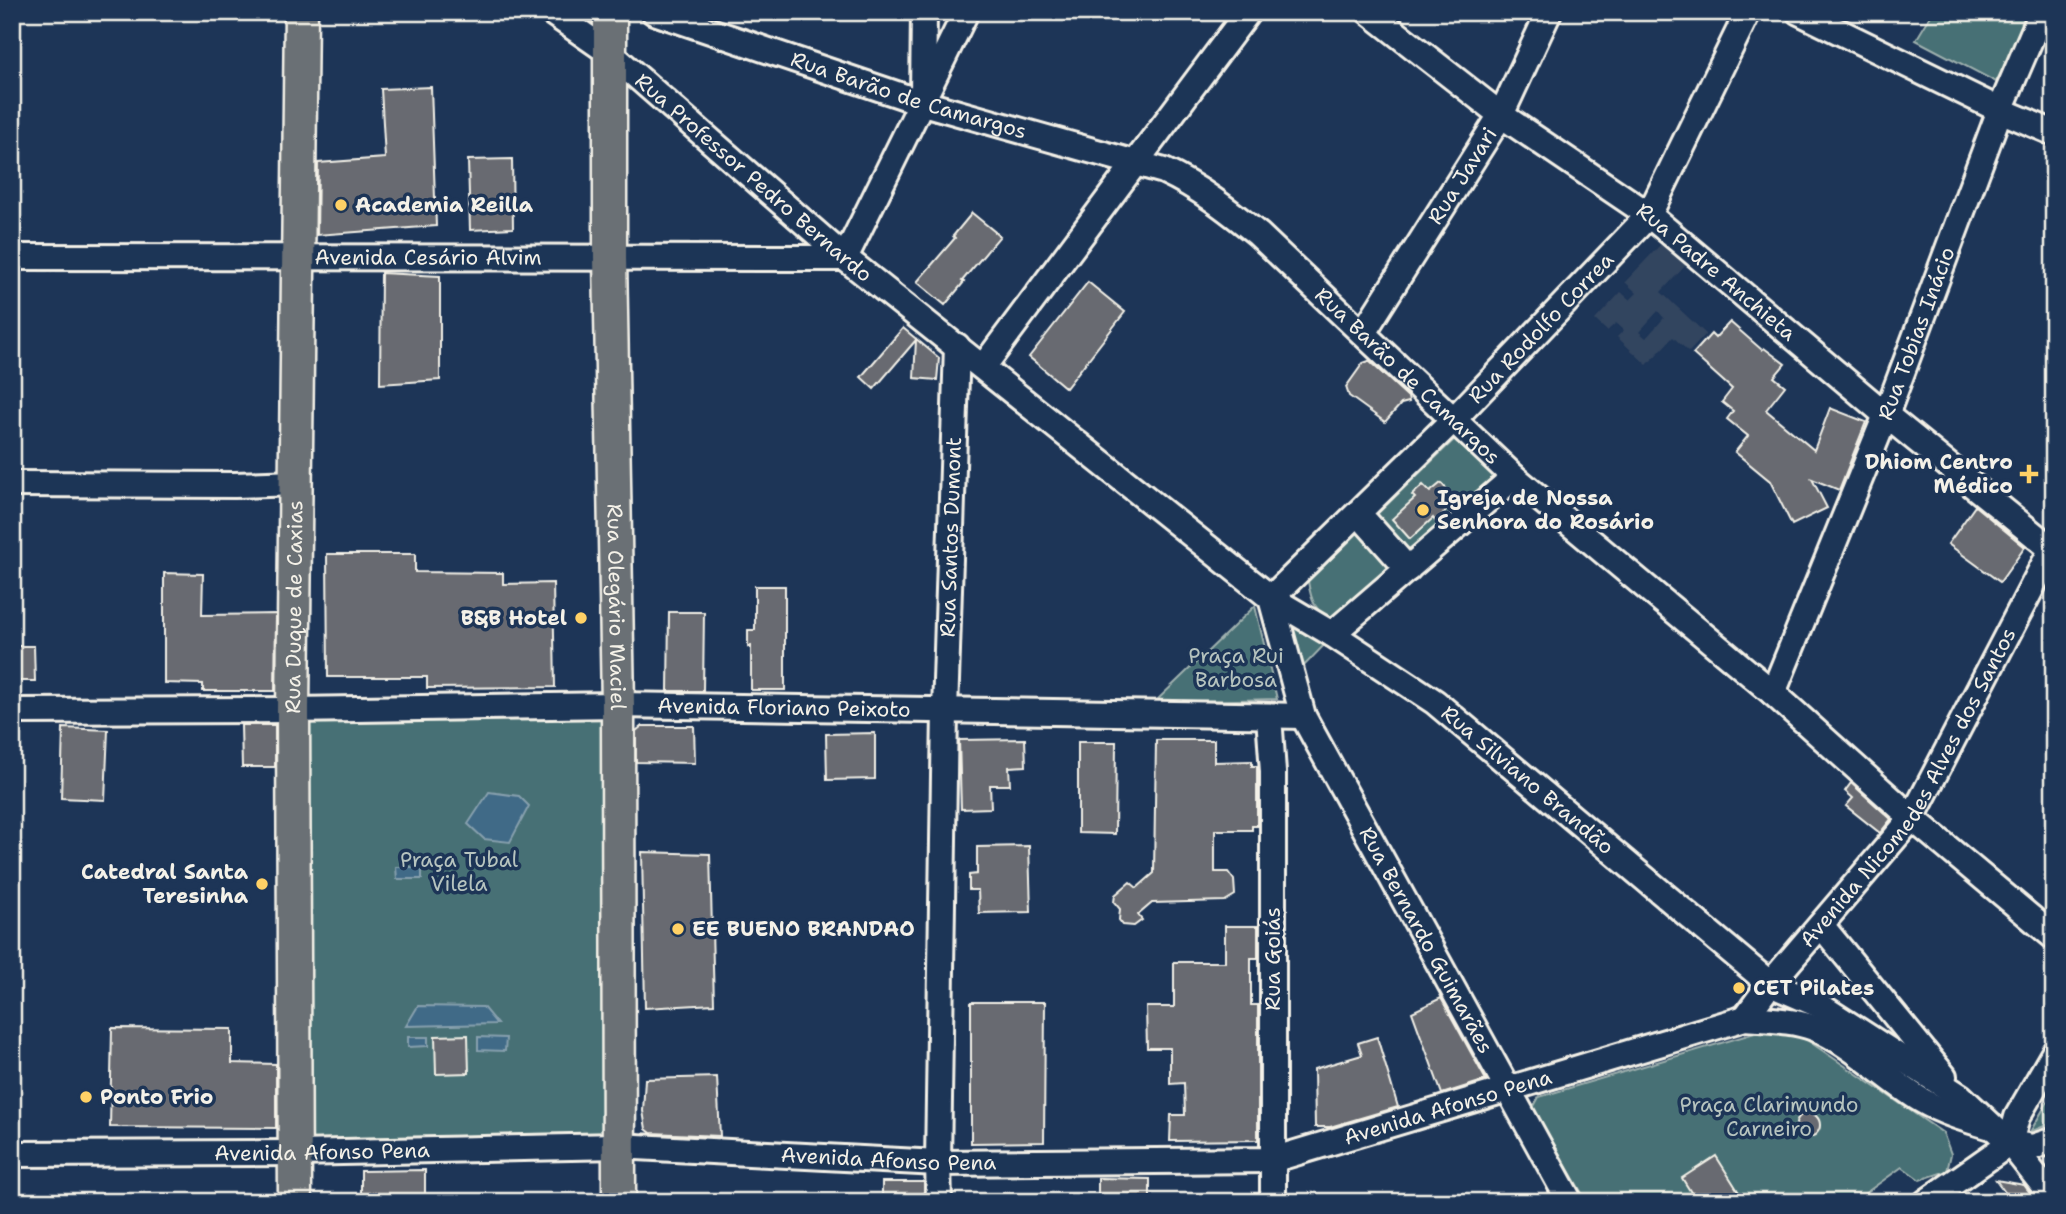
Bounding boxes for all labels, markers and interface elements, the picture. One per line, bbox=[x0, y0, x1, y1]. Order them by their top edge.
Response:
street label: Rua Barão de Camargos bbox=[787, 45, 1030, 146]
street label: Rua Professor Pedro Bernardo bbox=[629, 67, 878, 288]
street label: Rua Javari bbox=[1421, 122, 1504, 230]
place label: Academia Reilla bbox=[355, 191, 534, 219]
street label: Rua Padre Anchieta bbox=[1631, 196, 1802, 347]
marker: Academia Reilla bbox=[333, 197, 349, 213]
street label: Avenida Cesário Alvim bbox=[314, 243, 542, 272]
street label: Rua Tobias Inácio bbox=[1871, 243, 1962, 424]
street label: Rua Rodolfo Correa bbox=[1462, 246, 1620, 410]
street label: Rua Barão de Camargos bbox=[1309, 281, 1506, 471]
street label: Rua Santos Dumont bbox=[933, 437, 968, 638]
place label: Dhiom Centro Médico bbox=[1865, 448, 2013, 500]
marker: Dhiom Centro Médico bbox=[2019, 464, 2039, 484]
place label: Igreja de Nossa Senhora do Rosário bbox=[1437, 484, 1654, 536]
street label: Rua Duque de Caxias bbox=[279, 500, 309, 714]
marker: Igreja de Nossa Senhora do Rosário bbox=[1415, 502, 1431, 518]
street label: Rua Olegário Maciel bbox=[600, 503, 632, 711]
place label: B&B Hotel bbox=[461, 604, 567, 632]
marker: B&B Hotel bbox=[573, 610, 589, 626]
street label: Avenida Nicomedes Alves dos Santos bbox=[1793, 623, 2023, 953]
park label: Praça Rui Barbosa bbox=[1188, 642, 1284, 694]
street label: Avenida Floriano Peixoto bbox=[657, 692, 911, 724]
street label: Rua Silviano Brandão bbox=[1435, 699, 1620, 861]
street label: Rua Bernardo Guimarães bbox=[1353, 822, 1500, 1058]
park label: Praça Tubal Vilela bbox=[400, 846, 519, 898]
place label: Catedral Santa Teresinha bbox=[81, 858, 249, 910]
marker: Catedral Santa Teresinha bbox=[254, 876, 270, 892]
street label: Rua Goiás bbox=[1259, 907, 1287, 1011]
place label: EE BUENO BRANDAO bbox=[692, 915, 915, 943]
marker: EE BUENO BRANDAO bbox=[670, 921, 686, 937]
place label: CET Pilates bbox=[1753, 974, 1874, 1002]
marker: CET Pilates bbox=[1731, 980, 1747, 996]
street label: Avenida Afonso Pena bbox=[1340, 1063, 1555, 1152]
place label: Ponto Frio bbox=[100, 1083, 214, 1111]
marker: Ponto Frio bbox=[78, 1089, 94, 1105]
park label: Praça Clarimundo Carneiro bbox=[1680, 1091, 1858, 1143]
street label: Avenida Afonso Pena bbox=[214, 1136, 430, 1167]
street label: Avenida Afonso Pena bbox=[780, 1141, 996, 1177]

